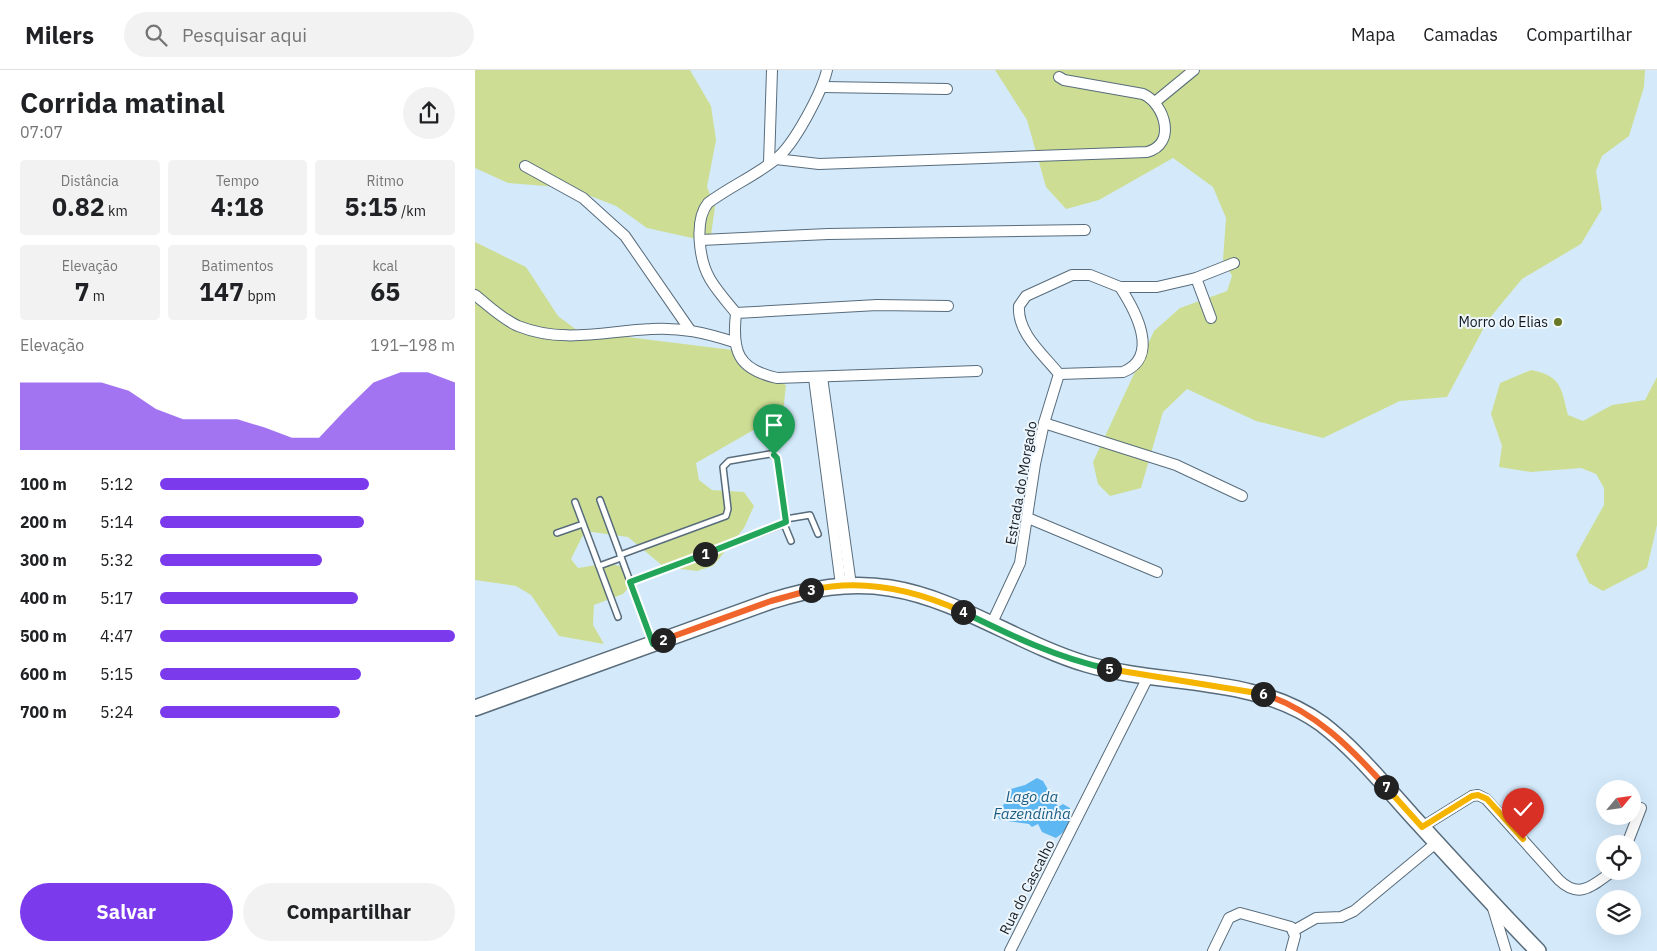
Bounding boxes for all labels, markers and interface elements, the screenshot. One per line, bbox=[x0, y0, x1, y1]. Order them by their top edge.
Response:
search box bbox=[124, 12, 474, 57]
text: Milers bbox=[25, 19, 94, 51]
icon: search bbox=[142, 21, 170, 49]
text: Pesquisar aqui bbox=[182, 23, 307, 47]
text: Mapa bbox=[1351, 23, 1395, 46]
text: Camadas bbox=[1423, 23, 1498, 46]
text: Compartilhar bbox=[1526, 23, 1632, 46]
text: Corrida matinal bbox=[20, 84, 225, 121]
button: share bbox=[403, 87, 455, 139]
text: 07:07 bbox=[20, 122, 63, 142]
text: Distância bbox=[61, 172, 119, 190]
text: Tempo bbox=[216, 172, 259, 190]
text: Ritmo bbox=[366, 172, 404, 190]
text: 0.82 bbox=[52, 190, 105, 223]
text: 4:18 bbox=[211, 190, 264, 223]
text: 5:15 bbox=[344, 190, 398, 223]
text: km bbox=[105, 202, 128, 220]
text: /km bbox=[398, 202, 426, 220]
text: Elevação bbox=[62, 257, 118, 275]
text: Batimentos bbox=[201, 257, 274, 275]
text: kcal bbox=[372, 257, 398, 275]
text: 7 bbox=[75, 275, 90, 308]
text: 147 bbox=[199, 275, 244, 308]
text: 65 bbox=[370, 275, 400, 308]
text: m bbox=[90, 287, 105, 305]
text: bpm bbox=[244, 287, 276, 305]
place label: Morro do Elias bbox=[1458, 313, 1548, 331]
marker: Morro do Elias bbox=[1552, 316, 1564, 328]
text: Elevação bbox=[20, 335, 84, 355]
text: 191–198 m bbox=[370, 335, 455, 355]
pin bbox=[753, 404, 795, 455]
icon: arrive bbox=[760, 411, 788, 439]
street label: Estrada do Morgado bbox=[1001, 420, 1041, 546]
text: 100 m bbox=[20, 474, 67, 494]
text: 5:12 bbox=[100, 474, 133, 494]
text: 200 m bbox=[20, 512, 67, 532]
text: 5:14 bbox=[100, 512, 133, 532]
pin: 1 bbox=[693, 542, 717, 566]
text: 1 bbox=[701, 545, 710, 563]
text: 300 m bbox=[20, 550, 67, 570]
text: 5:32 bbox=[100, 550, 133, 570]
pin: 3 bbox=[799, 578, 823, 602]
text: 3 bbox=[807, 581, 816, 599]
text: 400 m bbox=[20, 588, 67, 608]
text: 5:17 bbox=[100, 588, 133, 608]
pin: 4 bbox=[951, 600, 975, 624]
text: 4 bbox=[959, 603, 968, 621]
text: 500 m bbox=[20, 626, 67, 646]
text: 4:47 bbox=[100, 626, 133, 646]
pin: 2 bbox=[651, 628, 675, 652]
text: 2 bbox=[659, 631, 668, 649]
pin: 5 bbox=[1097, 656, 1121, 682]
text: 5 bbox=[1105, 660, 1114, 678]
text: 600 m bbox=[20, 664, 67, 684]
text: 5:15 bbox=[100, 664, 133, 684]
pin: 6 bbox=[1251, 682, 1275, 706]
text: 6 bbox=[1259, 685, 1268, 703]
text: 700 m bbox=[20, 702, 67, 722]
text: 5:24 bbox=[100, 702, 133, 722]
pin: 7 bbox=[1373, 774, 1399, 800]
text: 7 bbox=[1382, 778, 1391, 796]
north arrow bbox=[1596, 780, 1641, 825]
map controls bbox=[1596, 780, 1641, 935]
water label: Lago da Fazendinha bbox=[993, 787, 1071, 823]
pin bbox=[1502, 788, 1544, 839]
icon: check bbox=[1509, 795, 1537, 823]
button: locate bbox=[1596, 835, 1641, 880]
street label: Rua do Cascalho bbox=[995, 836, 1059, 937]
button: Salvar bbox=[20, 883, 233, 941]
button: Compartilhar bbox=[243, 883, 455, 941]
button: layers bbox=[1596, 890, 1641, 935]

